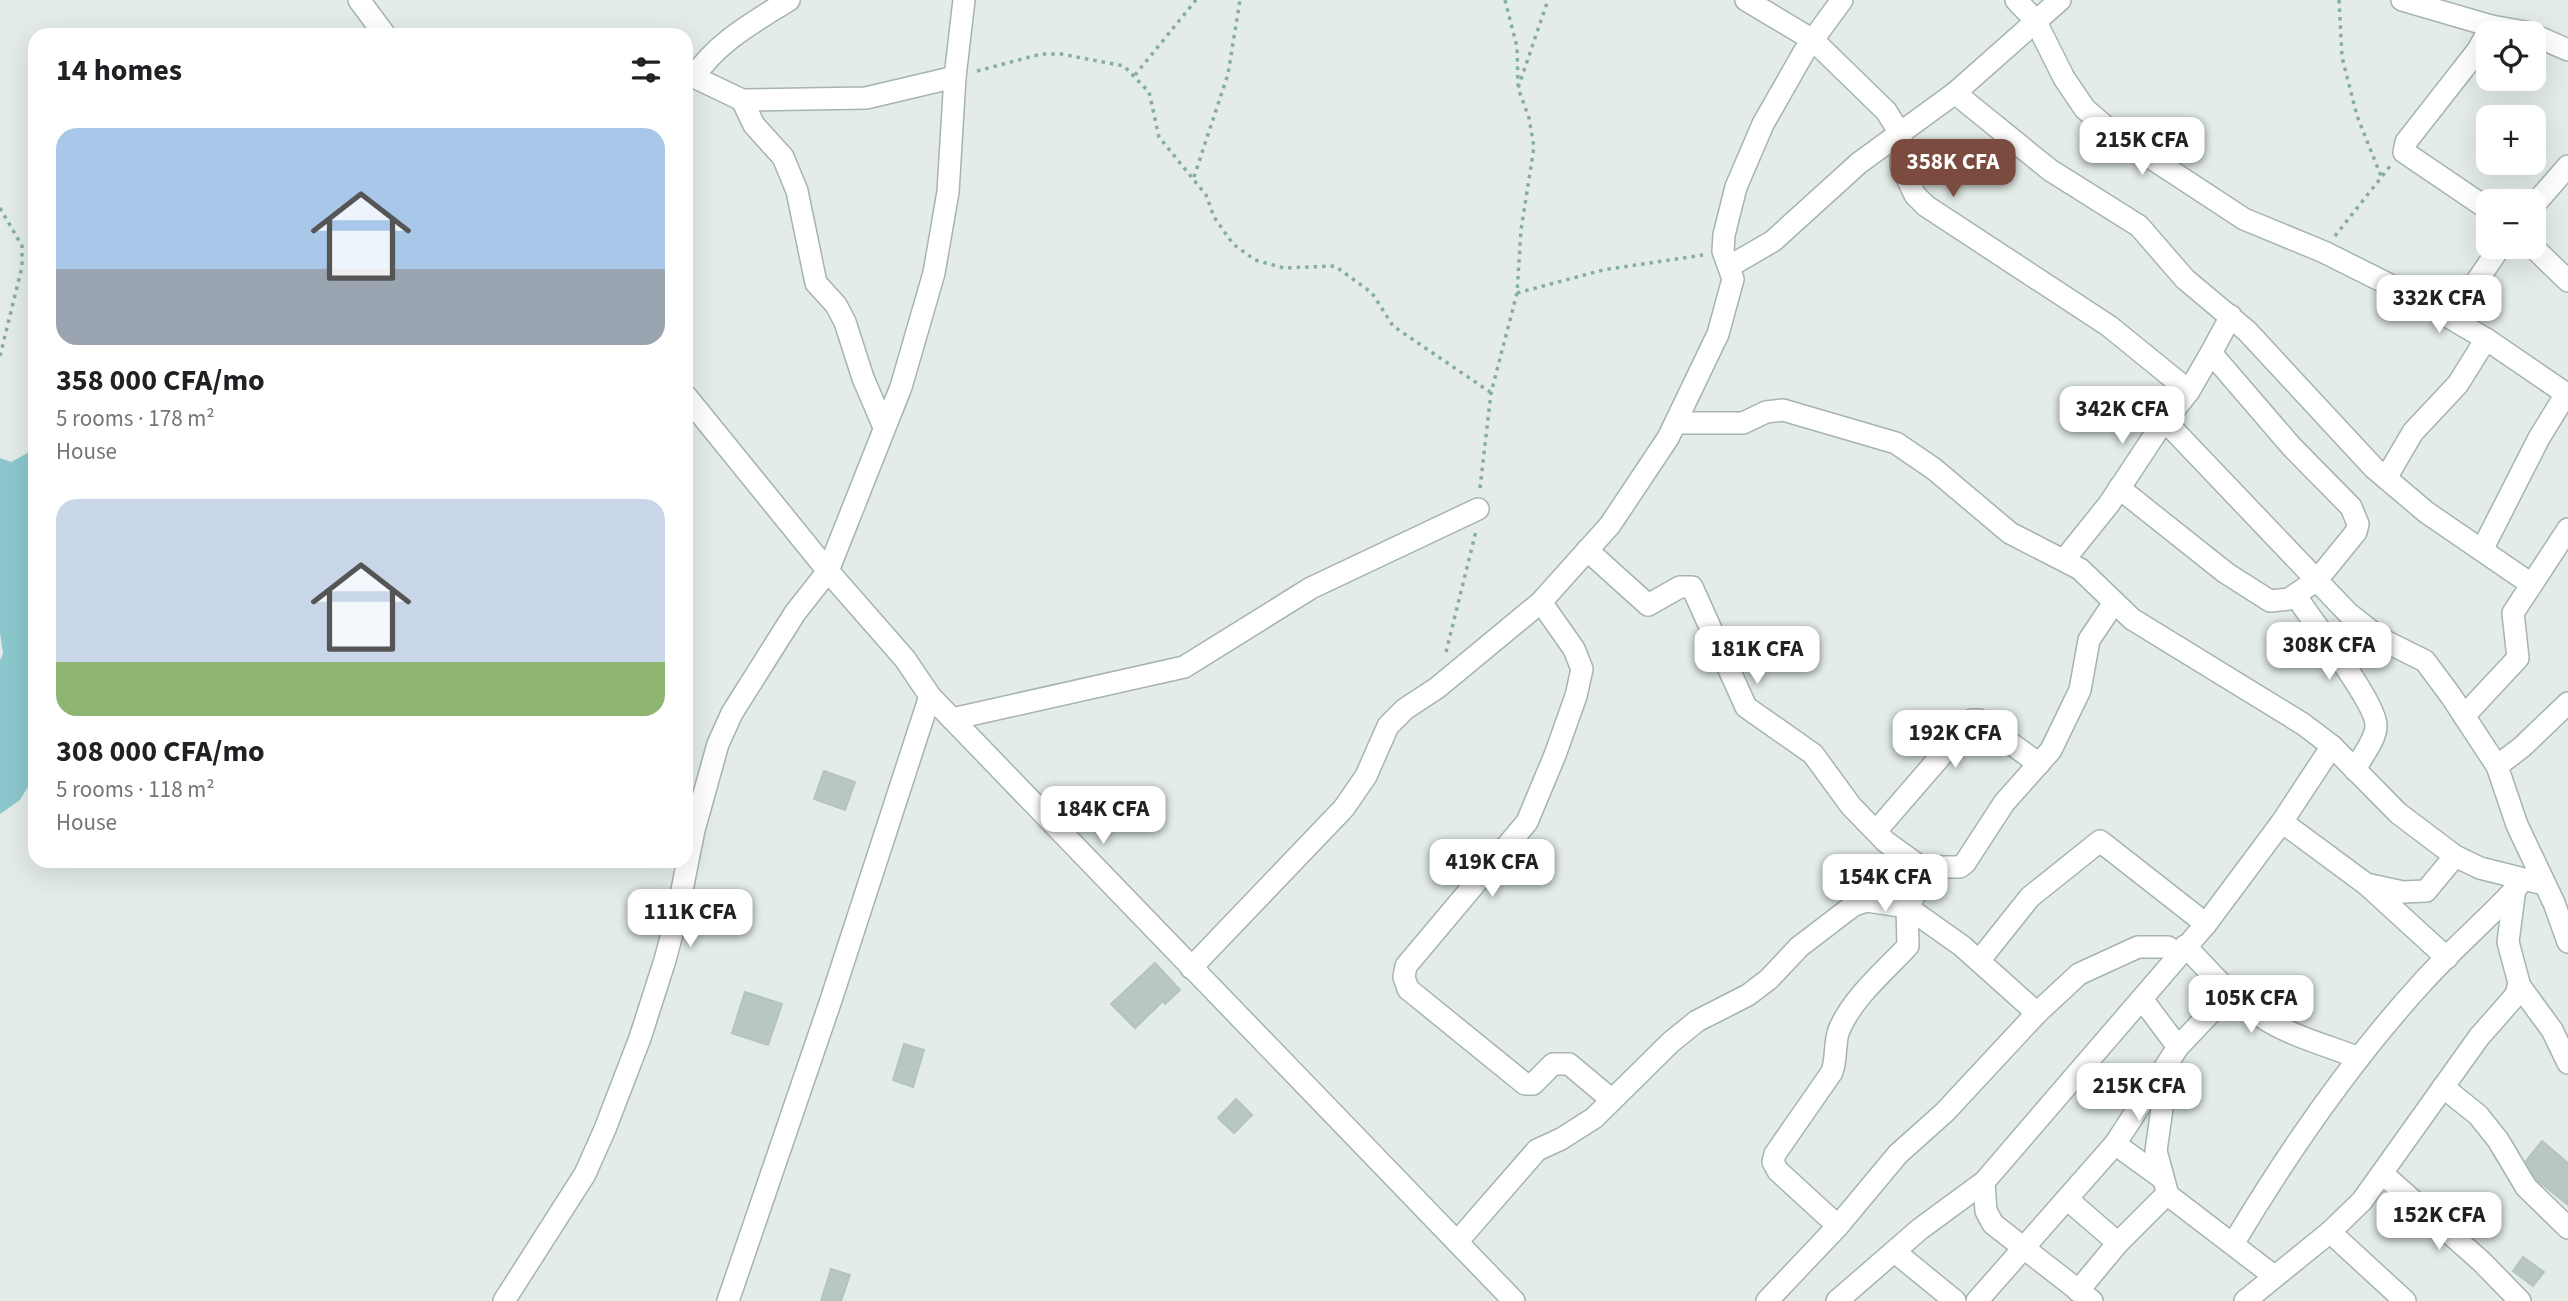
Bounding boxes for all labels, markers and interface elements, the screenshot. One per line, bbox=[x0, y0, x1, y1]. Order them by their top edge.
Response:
map controls bbox=[2476, 21, 2546, 259]
button: locate bbox=[2476, 21, 2546, 91]
text: 14 homes bbox=[56, 49, 182, 92]
icon: filters bbox=[627, 51, 665, 89]
button: + bbox=[2476, 105, 2546, 175]
pin: 215K CFA bbox=[2070, 118, 2214, 177]
text: 215K CFA bbox=[2096, 123, 2188, 156]
pin: 358K CFA bbox=[1881, 140, 2025, 199]
text: 358K CFA bbox=[1907, 145, 1999, 178]
icon: home bbox=[298, 173, 424, 299]
button: − bbox=[2476, 189, 2546, 259]
pin: 332K CFA bbox=[2367, 276, 2511, 335]
text: 332K CFA bbox=[2393, 281, 2485, 314]
text: 358 000 CFA/mo bbox=[56, 359, 265, 402]
pin: 342K CFA bbox=[2050, 386, 2194, 446]
text: 342K CFA bbox=[2076, 392, 2168, 425]
text: 5 rooms · 178 m² bbox=[56, 402, 215, 435]
text: House bbox=[56, 435, 117, 468]
icon: home bbox=[298, 544, 424, 670]
pin: 308K CFA bbox=[2257, 622, 2401, 682]
pin: 181K CFA bbox=[1685, 626, 1829, 686]
text: 308K CFA bbox=[2283, 628, 2375, 661]
text: 181K CFA bbox=[1711, 632, 1803, 665]
pin: 192K CFA bbox=[1883, 710, 2027, 770]
text: 192K CFA bbox=[1909, 716, 2001, 749]
text: 308 000 CFA/mo bbox=[56, 730, 265, 773]
text: 5 rooms · 118 m² bbox=[56, 773, 215, 806]
pin: 184K CFA bbox=[1031, 786, 1175, 846]
text: 184K CFA bbox=[1057, 792, 1149, 825]
text: House bbox=[56, 806, 117, 839]
pin: 419K CFA bbox=[1420, 839, 1564, 899]
text: 419K CFA bbox=[1446, 845, 1538, 878]
pin: 154K CFA bbox=[1813, 855, 1957, 914]
text: 154K CFA bbox=[1839, 860, 1931, 893]
pin: 111K CFA bbox=[618, 890, 762, 949]
text: 111K CFA bbox=[644, 895, 736, 928]
pin: 105K CFA bbox=[2179, 976, 2323, 1035]
text: 105K CFA bbox=[2205, 981, 2297, 1014]
pin: 215K CFA bbox=[2067, 1064, 2211, 1123]
text: 215K CFA bbox=[2093, 1069, 2185, 1102]
pin: 152K CFA bbox=[2367, 1192, 2511, 1252]
text: 152K CFA bbox=[2393, 1198, 2485, 1231]

